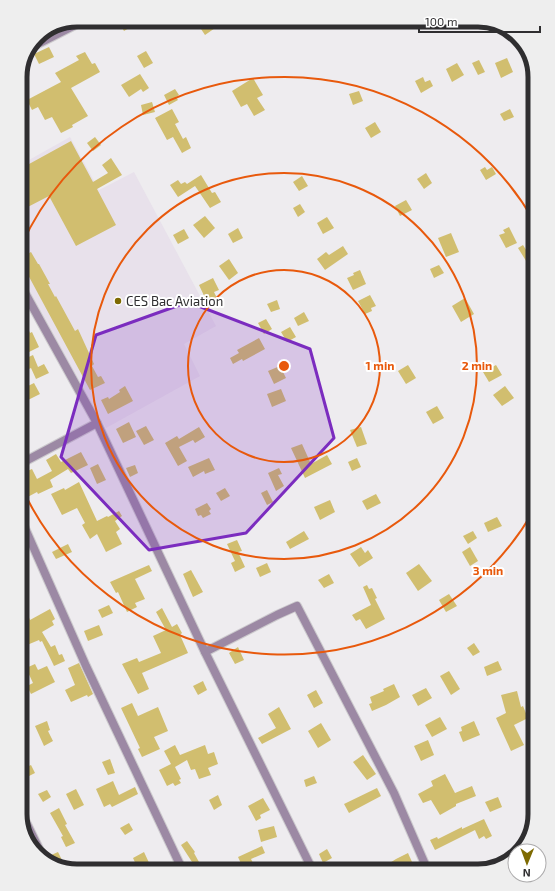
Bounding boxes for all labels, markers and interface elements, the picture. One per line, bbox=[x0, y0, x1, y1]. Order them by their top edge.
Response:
scale bar bbox=[419, 8, 540, 34]
text: 100 m bbox=[425, 14, 457, 28]
place label: CES Bac Aviation bbox=[126, 293, 223, 309]
marker: CES Bac Aviation bbox=[113, 296, 123, 306]
text: 1 min bbox=[366, 358, 394, 372]
text: 2 min bbox=[462, 358, 492, 372]
centre of rings bbox=[277, 359, 291, 373]
text: 3 min bbox=[473, 563, 503, 577]
north arrow bbox=[507, 843, 547, 883]
text: N bbox=[523, 867, 531, 880]

